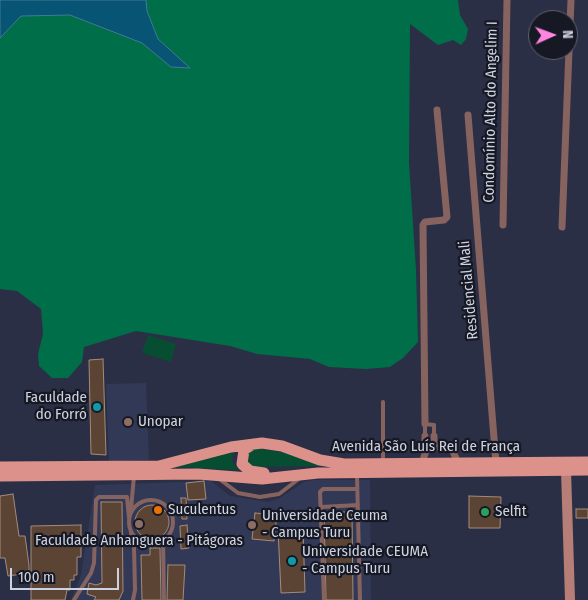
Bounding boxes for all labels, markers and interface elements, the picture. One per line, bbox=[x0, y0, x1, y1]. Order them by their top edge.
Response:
north arrow bbox=[528, 10, 578, 60]
street label: Condomínio Alto do Angelim I bbox=[480, 21, 502, 203]
text: N bbox=[559, 30, 576, 39]
street label: Residencial Mali bbox=[456, 240, 482, 340]
place label: Faculdade do Forró bbox=[25, 389, 87, 424]
marker: Faculdade do Forró bbox=[91, 401, 103, 413]
place label: Unopar bbox=[138, 413, 183, 431]
marker: Unopar bbox=[122, 416, 134, 428]
street label: Avenida São Luís Rei de França bbox=[332, 438, 520, 456]
place label: Suculentus bbox=[168, 501, 236, 519]
place label: Selfit bbox=[495, 503, 527, 521]
marker: Suculentus bbox=[152, 504, 164, 516]
marker: Selfit bbox=[479, 506, 491, 518]
place label: Universidade Ceuma - Campus Turu bbox=[262, 507, 388, 542]
marker: Faculdade Anhanguera - Pitágoras bbox=[133, 518, 145, 530]
marker: Universidade Ceuma - Campus Turu bbox=[246, 519, 258, 531]
place label: Faculdade Anhanguera - Pitágoras bbox=[35, 532, 243, 550]
place label: Universidade CEUMA - Campus Turu bbox=[302, 543, 428, 578]
marker: Universidade CEUMA - Campus Turu bbox=[286, 555, 298, 567]
scale bar bbox=[12, 558, 121, 590]
text: 100 m bbox=[18, 568, 55, 586]

